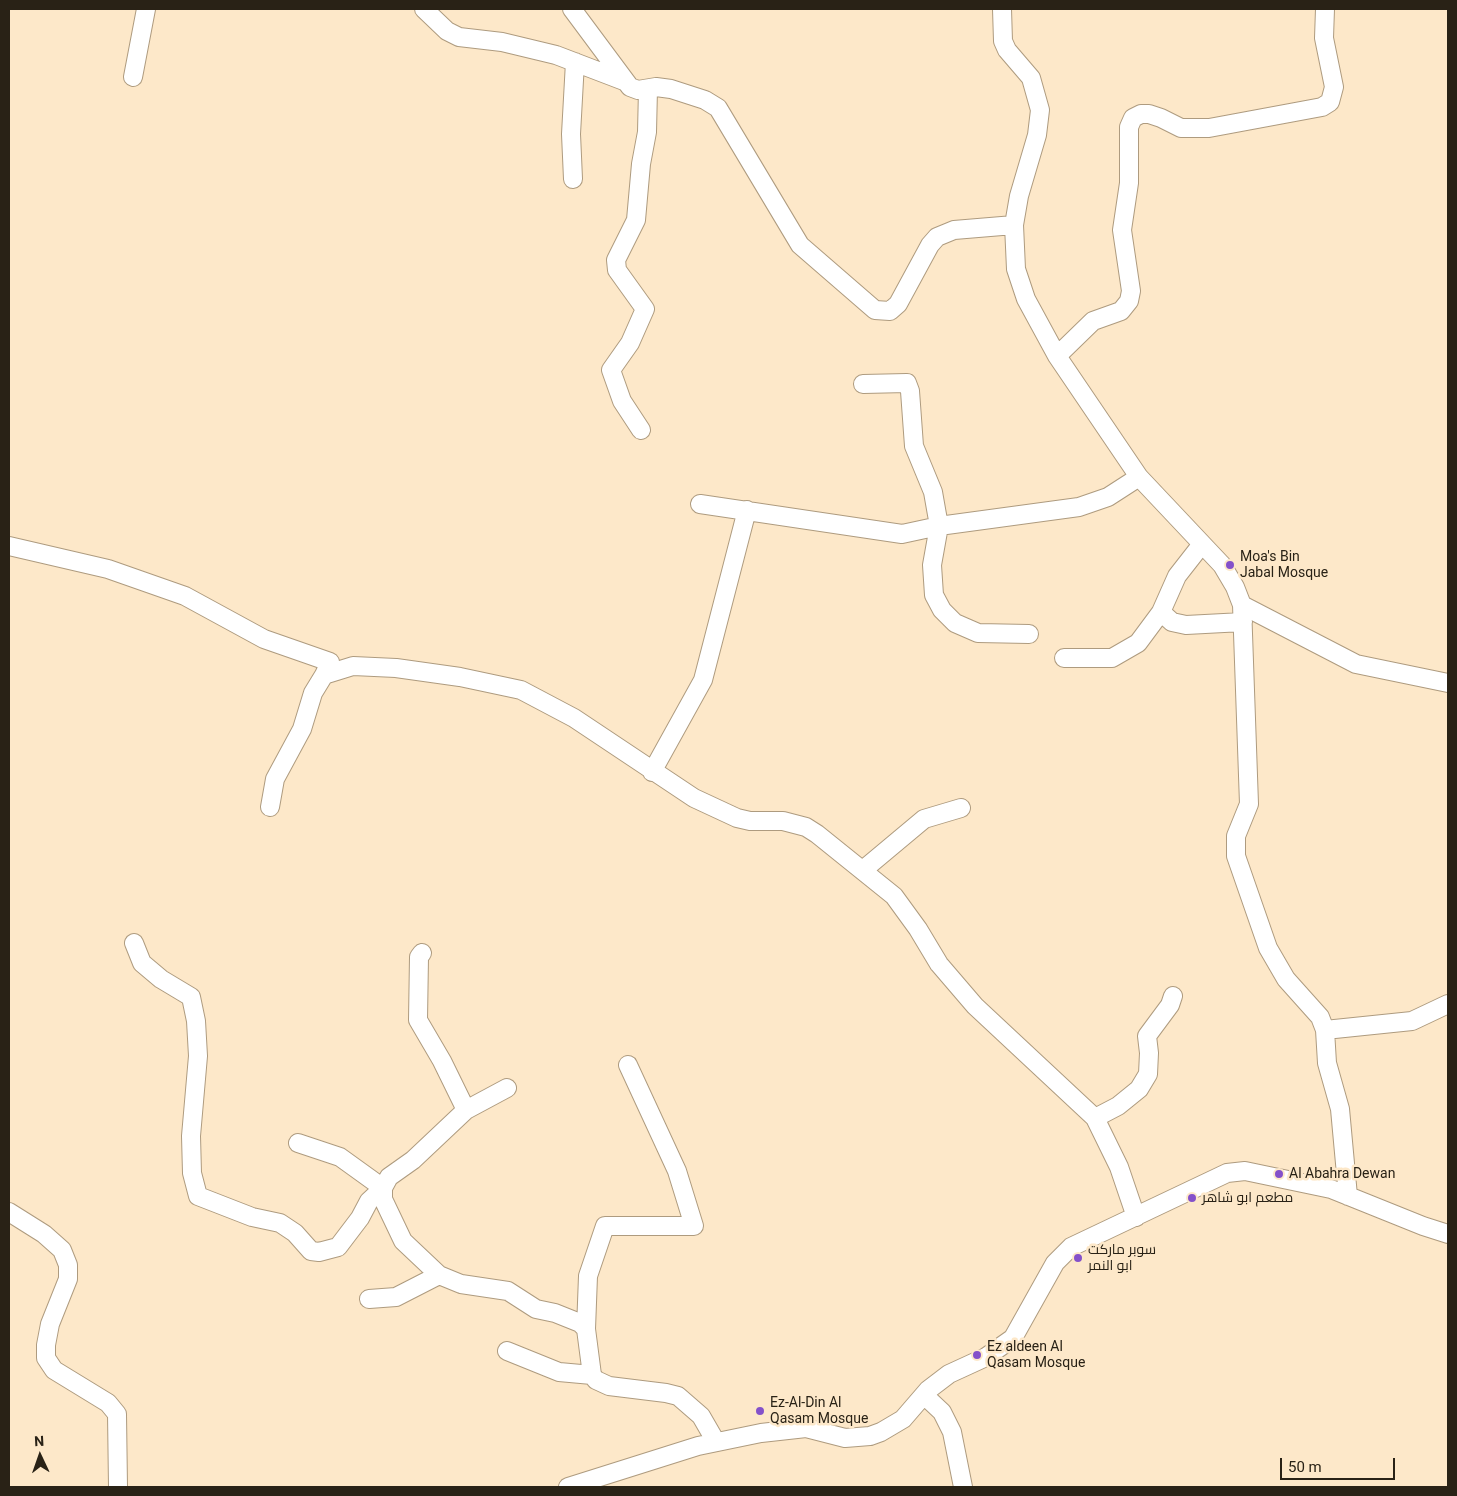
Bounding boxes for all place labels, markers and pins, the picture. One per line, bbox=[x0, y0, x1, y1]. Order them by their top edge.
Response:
place label: Moa's Bin Jabal Mosque bbox=[1240, 549, 1328, 582]
marker: Moa's Bin Jabal Mosque bbox=[1224, 559, 1236, 571]
place label: Al Abahra Dewan bbox=[1289, 1166, 1395, 1182]
marker: Al Abahra Dewan bbox=[1273, 1168, 1285, 1180]
place label: مطعم ابو شاهر bbox=[1202, 1190, 1293, 1206]
marker: مطعم ابو شاهر bbox=[1186, 1192, 1198, 1204]
place label: سوبر ماركت ابو النمر bbox=[1088, 1242, 1156, 1274]
marker: سوبر ماركت ابو النمر bbox=[1072, 1252, 1084, 1264]
place label: Ez aldeen Al Qasam Mosque bbox=[987, 1339, 1085, 1371]
marker: Ez aldeen Al Qasam Mosque bbox=[971, 1349, 983, 1361]
place label: Ez-Al-Din Al Qasam Mosque bbox=[770, 1395, 868, 1428]
marker: Ez-Al-Din Al Qasam Mosque bbox=[754, 1405, 766, 1417]

